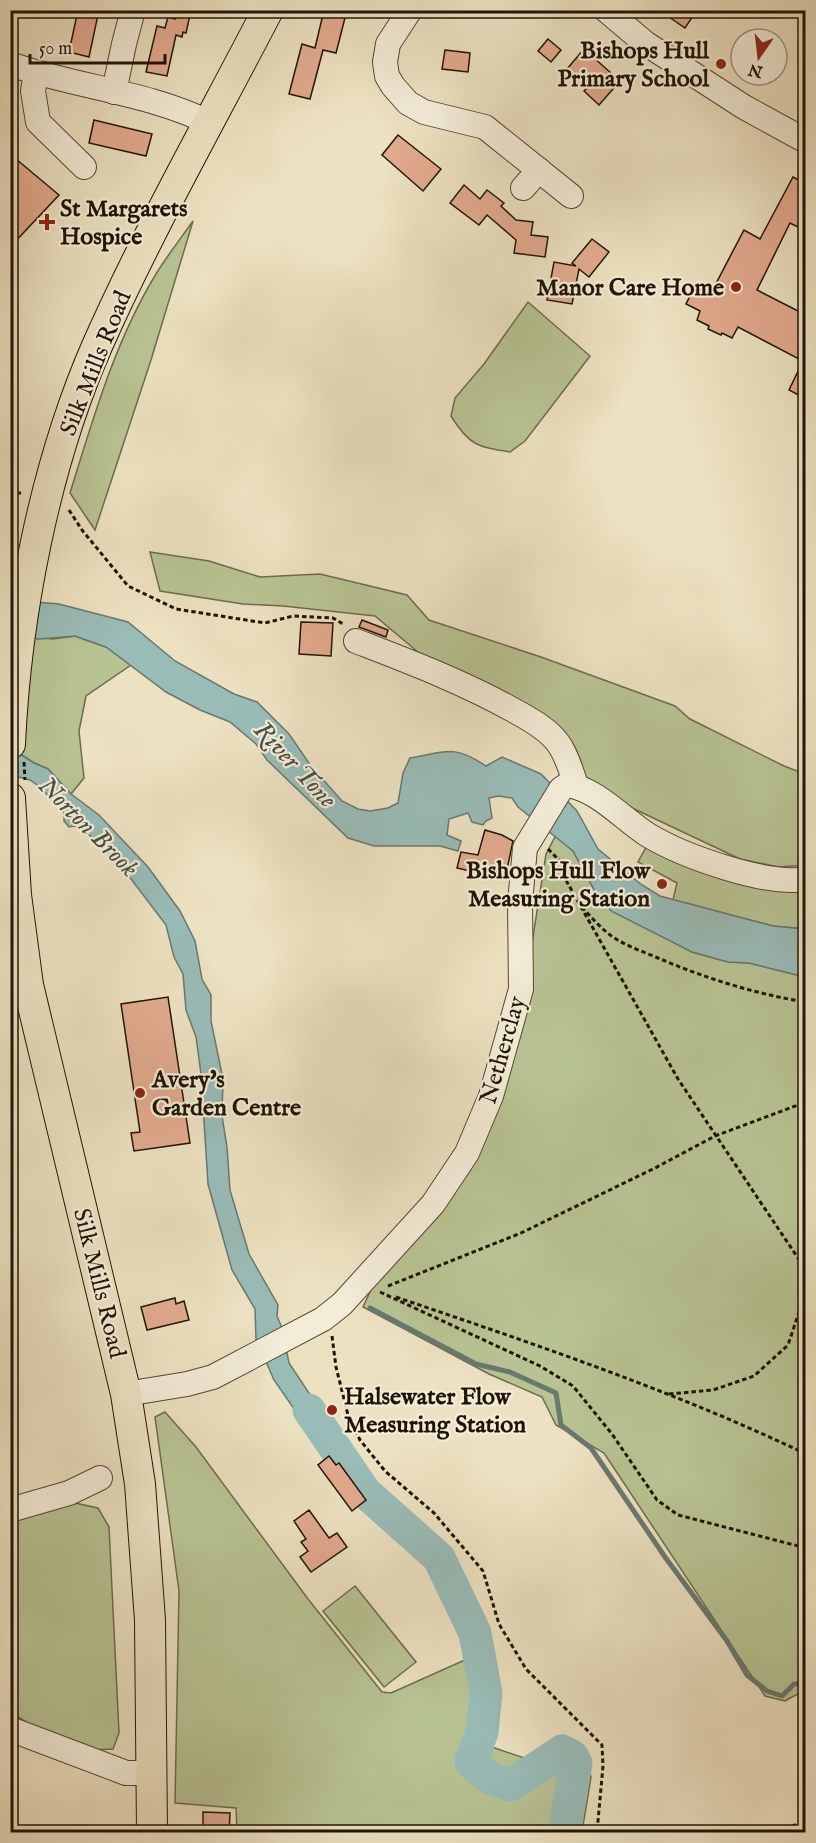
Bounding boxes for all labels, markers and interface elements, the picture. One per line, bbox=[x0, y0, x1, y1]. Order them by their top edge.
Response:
scale bar bbox=[30, 27, 165, 65]
north arrow bbox=[729, 27, 789, 87]
place label: Bishops Hull Primary School bbox=[557, 36, 709, 95]
text: 50 m bbox=[39, 38, 72, 61]
marker: Bishops Hull Primary School bbox=[714, 57, 728, 71]
text: N bbox=[747, 58, 766, 81]
place label: St Margarets Hospice bbox=[60, 194, 188, 253]
marker: St Margarets Hospice bbox=[38, 213, 56, 231]
place label: Manor Care Home bbox=[536, 273, 724, 304]
marker: Manor Care Home bbox=[729, 280, 743, 294]
street label: Silk Mills Road bbox=[53, 286, 140, 441]
water label: River Tone bbox=[246, 714, 344, 816]
water label: Norton Brook bbox=[31, 770, 146, 885]
place label: Bishops Hull Flow Measuring Station bbox=[466, 856, 651, 915]
marker: Bishops Hull Flow Measuring Station bbox=[655, 877, 669, 891]
street label: Netherclay bbox=[473, 993, 534, 1108]
place label: Avery's Garden Centre bbox=[151, 1065, 301, 1124]
marker: Avery's Garden Centre bbox=[133, 1086, 147, 1100]
street label: Silk Mills Road bbox=[65, 1205, 132, 1362]
place label: Halsewater Flow Measuring Station bbox=[344, 1382, 526, 1441]
marker: Halsewater Flow Measuring Station bbox=[325, 1403, 339, 1417]

